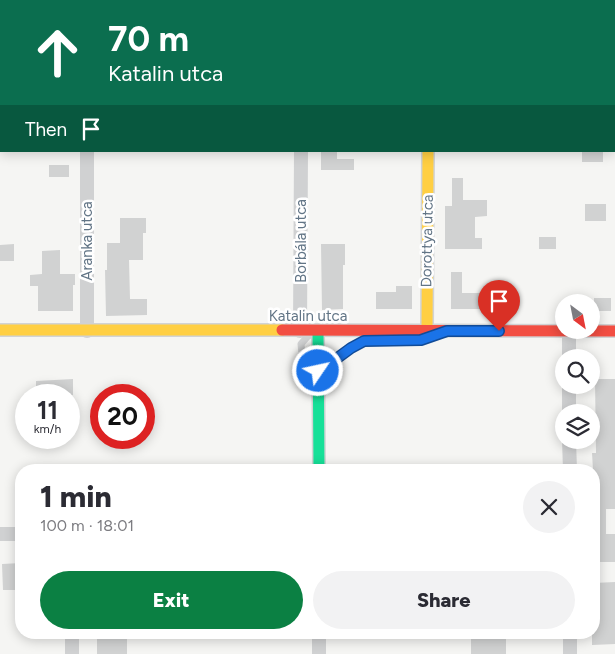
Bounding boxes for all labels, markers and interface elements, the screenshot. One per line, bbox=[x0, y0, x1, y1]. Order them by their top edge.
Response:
text: 70 m bbox=[108, 18, 189, 60]
icon: ahead bbox=[25, 20, 90, 85]
text: Katalin utca bbox=[108, 60, 223, 87]
icon: arrive bbox=[77, 115, 105, 143]
text: Then bbox=[25, 118, 67, 141]
street label: Dorottya utca bbox=[417, 194, 437, 288]
street label: Borbála utca bbox=[292, 199, 310, 283]
street label: Aranka utca bbox=[78, 201, 96, 281]
pin bbox=[478, 280, 520, 331]
icon: arrive bbox=[485, 287, 513, 315]
north arrow bbox=[555, 294, 600, 339]
map controls bbox=[555, 294, 600, 449]
street label: Katalin utca bbox=[269, 307, 347, 325]
position arrow bbox=[291, 344, 343, 396]
button: search bbox=[555, 349, 600, 394]
speed limit sign: 20 bbox=[90, 384, 155, 449]
text: 11 bbox=[37, 395, 58, 425]
button: layers bbox=[555, 404, 600, 449]
text: km/h bbox=[34, 422, 61, 436]
text: 1 min bbox=[40, 478, 112, 515]
button: close bbox=[523, 481, 575, 533]
text: 100 m · 18:01 bbox=[40, 516, 134, 535]
button: Exit bbox=[40, 571, 303, 629]
button: Share bbox=[313, 571, 575, 629]

